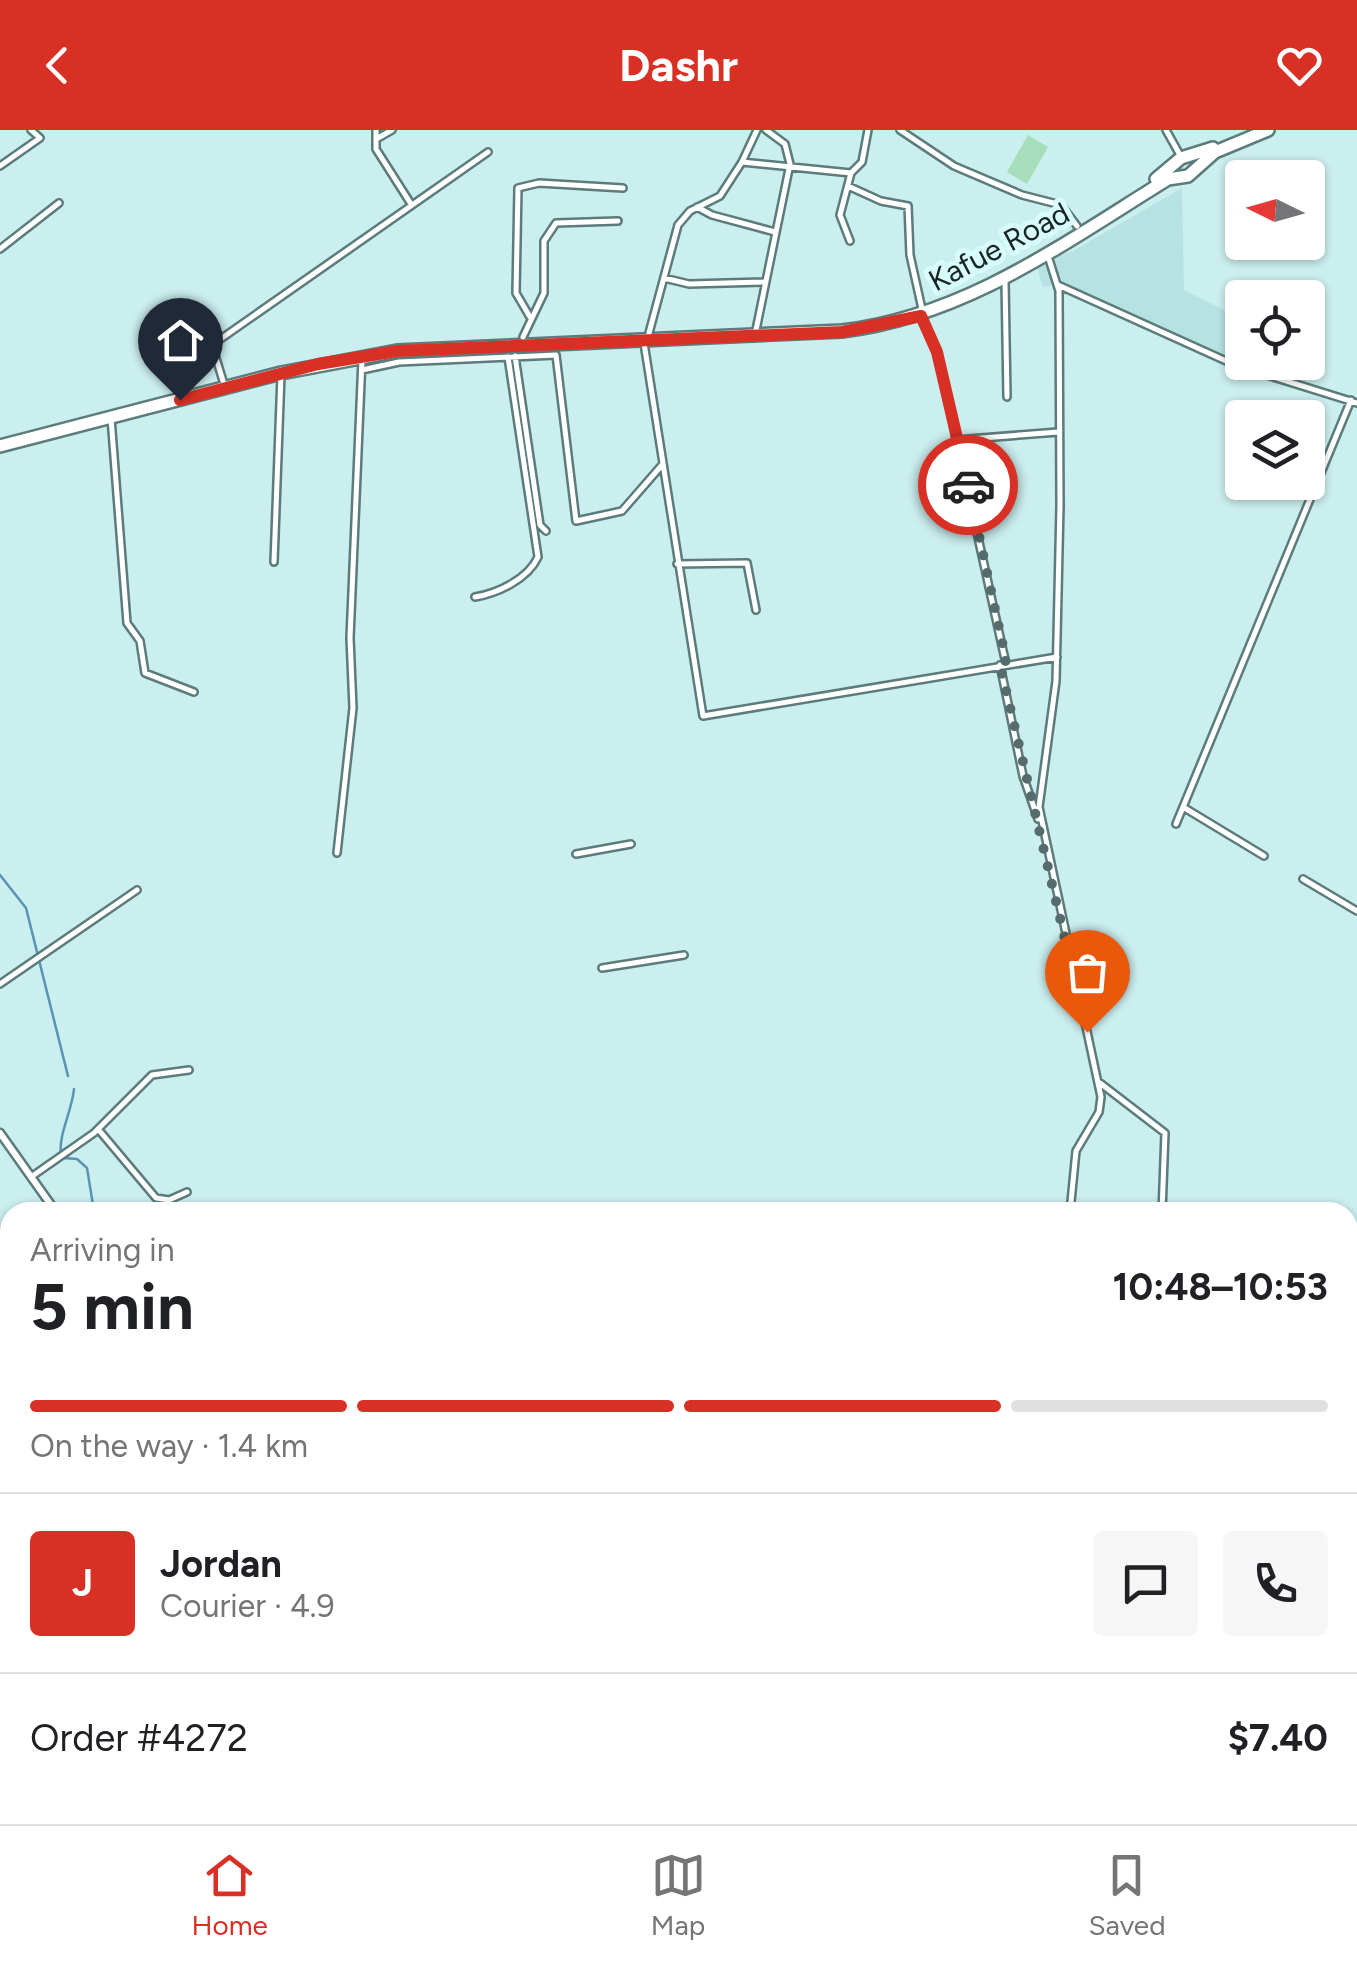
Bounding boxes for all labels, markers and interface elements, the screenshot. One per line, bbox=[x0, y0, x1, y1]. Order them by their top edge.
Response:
icon: back bbox=[30, 38, 85, 93]
text: Dashr bbox=[619, 38, 738, 92]
icon: heart bbox=[1272, 38, 1327, 93]
north arrow bbox=[1225, 160, 1325, 260]
map controls bbox=[1225, 160, 1325, 500]
street label: Kafue Road bbox=[922, 194, 1075, 299]
button: locate bbox=[1225, 280, 1325, 380]
pin bbox=[138, 298, 223, 401]
icon: home bbox=[153, 313, 208, 368]
button: layers bbox=[1225, 400, 1325, 500]
courier bbox=[918, 435, 1018, 535]
icon: car bbox=[941, 458, 996, 513]
pin bbox=[1045, 930, 1130, 1033]
icon: bag bbox=[1060, 945, 1115, 1000]
text: Arriving in bbox=[30, 1231, 175, 1269]
text: 10:48–10:53 bbox=[1112, 1264, 1328, 1310]
text: 5 min bbox=[30, 1267, 194, 1345]
text: On the way · 1.4 km bbox=[30, 1427, 308, 1465]
button: chat bbox=[1093, 1531, 1198, 1636]
button: phone bbox=[1223, 1531, 1328, 1636]
text: Jordan bbox=[160, 1541, 282, 1587]
text: J bbox=[72, 1560, 93, 1606]
text: Courier · 4.9 bbox=[160, 1587, 335, 1625]
text: Order #4272 bbox=[30, 1715, 248, 1761]
text: $7.40 bbox=[1228, 1715, 1328, 1761]
tab: Home bbox=[191, 1848, 268, 1942]
tab: Map bbox=[651, 1848, 706, 1942]
tab: Saved bbox=[1088, 1848, 1166, 1942]

